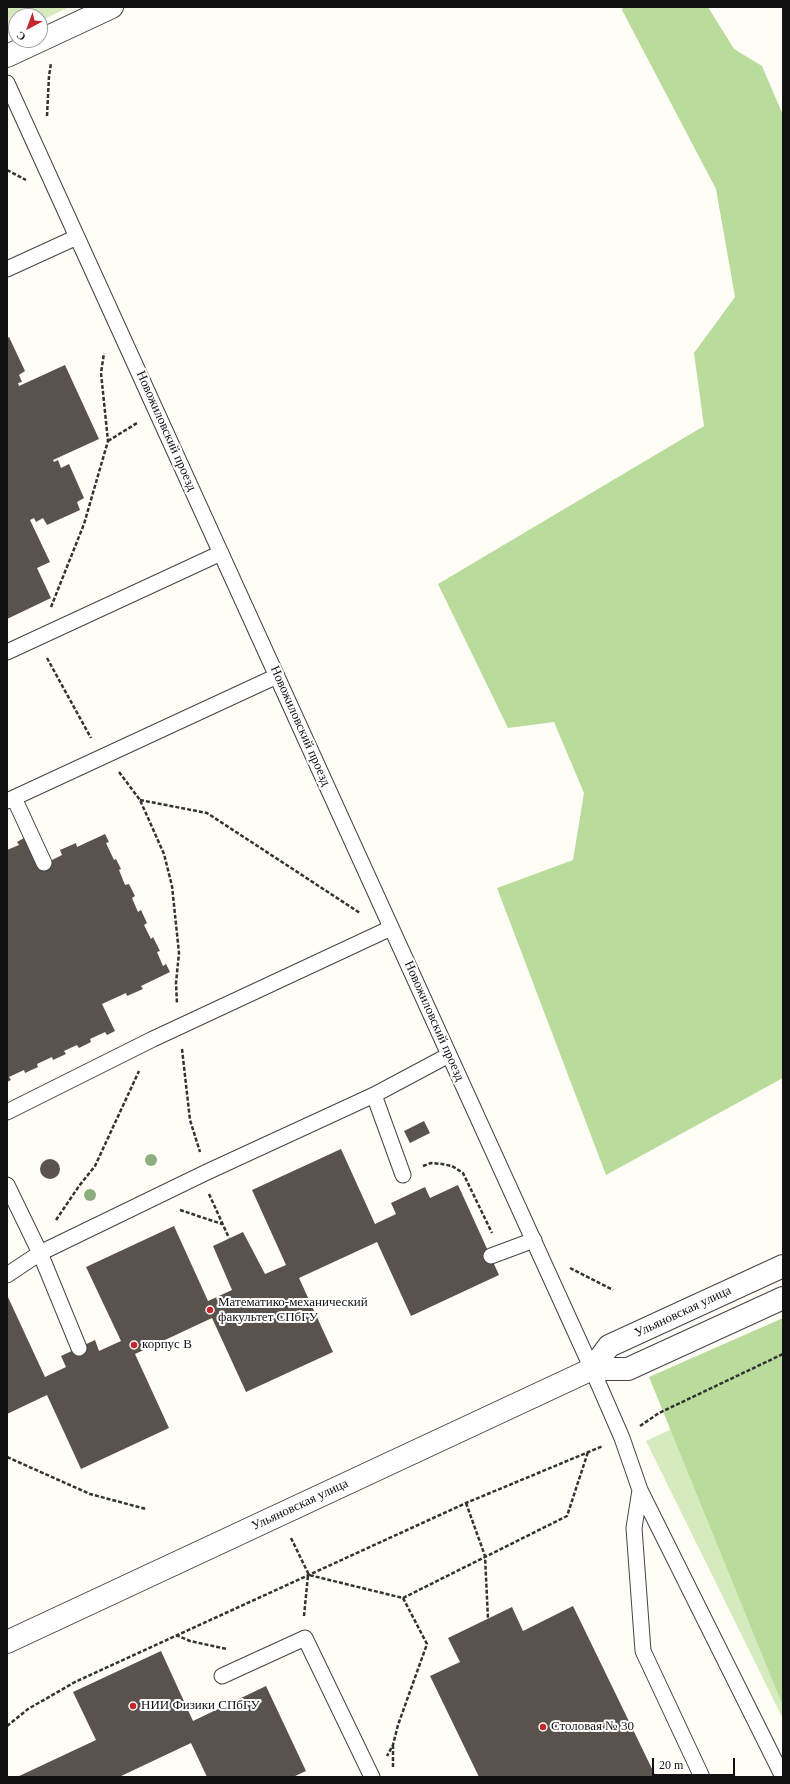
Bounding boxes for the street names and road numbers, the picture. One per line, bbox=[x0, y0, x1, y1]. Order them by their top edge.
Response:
street label: Новожиловский проезд bbox=[132, 368, 200, 494]
street label: Новожиловский проезд bbox=[266, 663, 334, 789]
street label: Новожиловский проезд bbox=[400, 958, 468, 1084]
street label: Ульяновская улица bbox=[632, 1283, 734, 1341]
street label: Ульяновская улица bbox=[249, 1476, 351, 1534]

